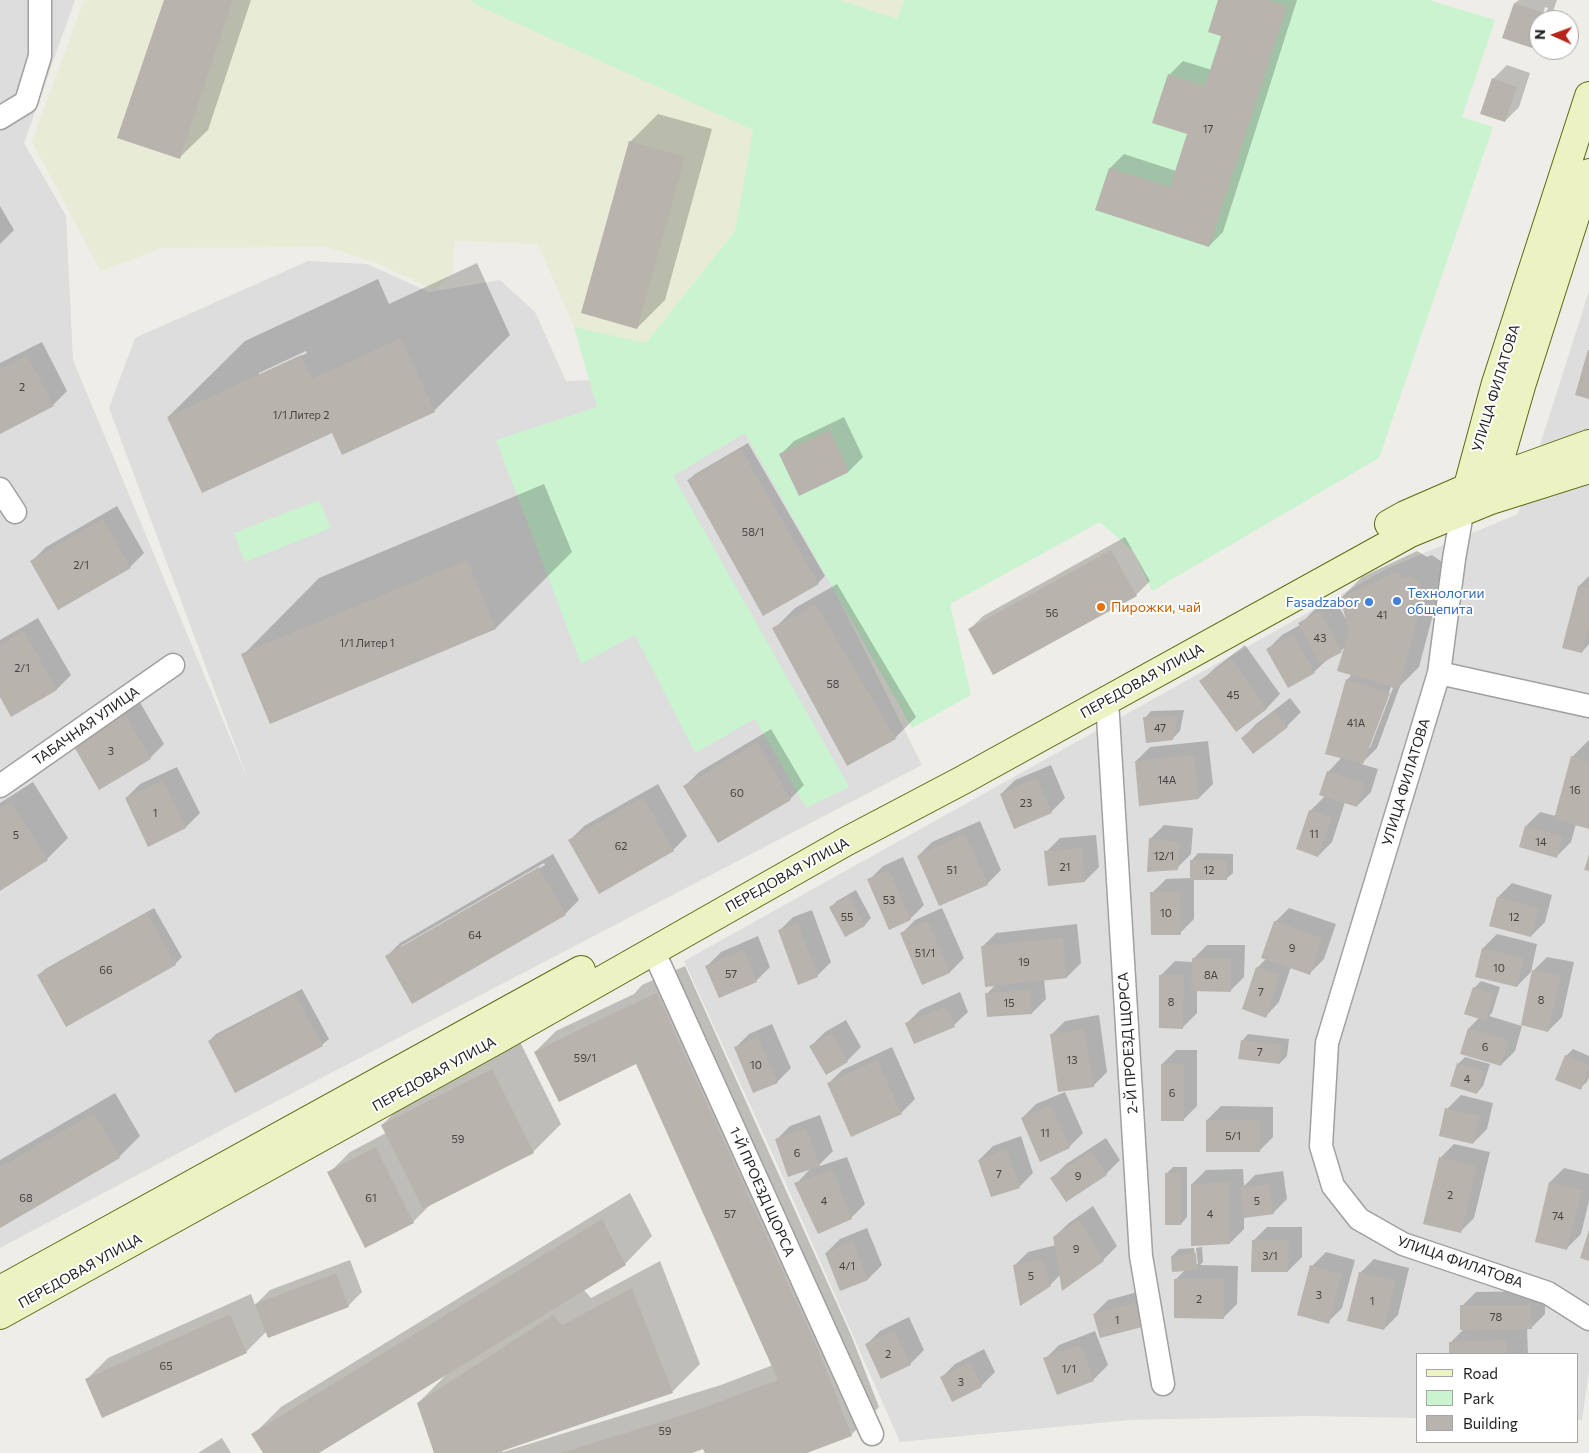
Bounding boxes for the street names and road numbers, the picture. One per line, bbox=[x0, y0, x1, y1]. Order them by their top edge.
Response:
street label: УЛИЦА ФИЛАТОВА bbox=[1469, 322, 1523, 454]
street label: ПЕРЕДОВАЯ УЛИЦА bbox=[1077, 640, 1207, 722]
street label: ТАБАЧНАЯ УЛИЦА bbox=[29, 683, 143, 769]
street label: УЛИЦА ФИЛАТОВА bbox=[1379, 716, 1433, 848]
street label: ПЕРЕДОВАЯ УЛИЦА bbox=[722, 834, 852, 916]
street label: 2-Й ПРОЕЗД ЩОРСА bbox=[1115, 972, 1141, 1114]
street label: ПЕРЕДОВАЯ УЛИЦА bbox=[369, 1033, 499, 1115]
street label: 1-Й ПРОЕЗД ЩОРСА bbox=[726, 1125, 798, 1259]
street label: ПЕРЕДОВАЯ УЛИЦА bbox=[15, 1230, 145, 1312]
street label: УЛИЦА ФИЛАТОВА bbox=[1395, 1233, 1525, 1291]

